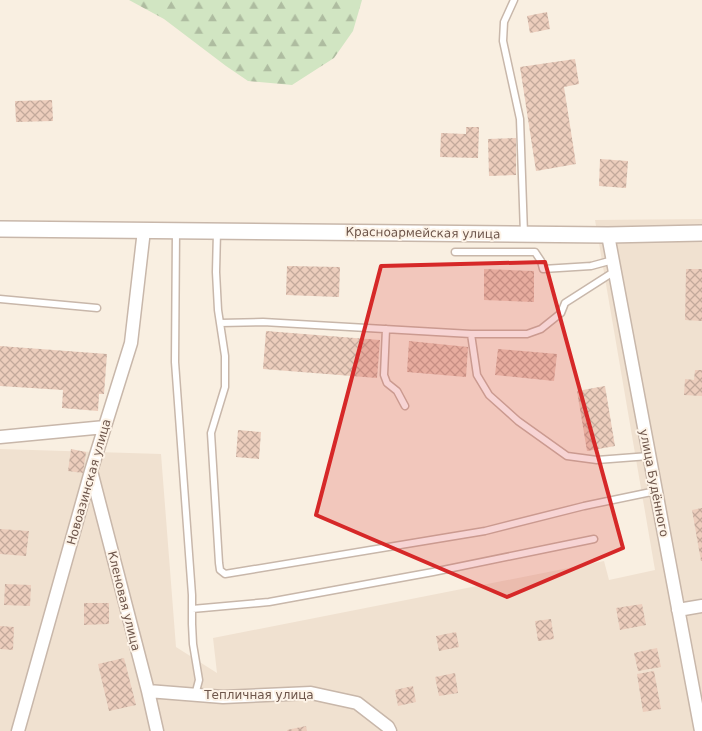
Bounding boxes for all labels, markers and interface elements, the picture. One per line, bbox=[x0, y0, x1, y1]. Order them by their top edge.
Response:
street label: Красноармейская улица bbox=[345, 225, 501, 241]
street label: Новоазинская улица bbox=[64, 417, 114, 547]
street label: улица Будённого bbox=[637, 428, 671, 538]
street label: Кленовая улица bbox=[105, 550, 143, 652]
street label: Тепличная улица bbox=[203, 688, 314, 702]

